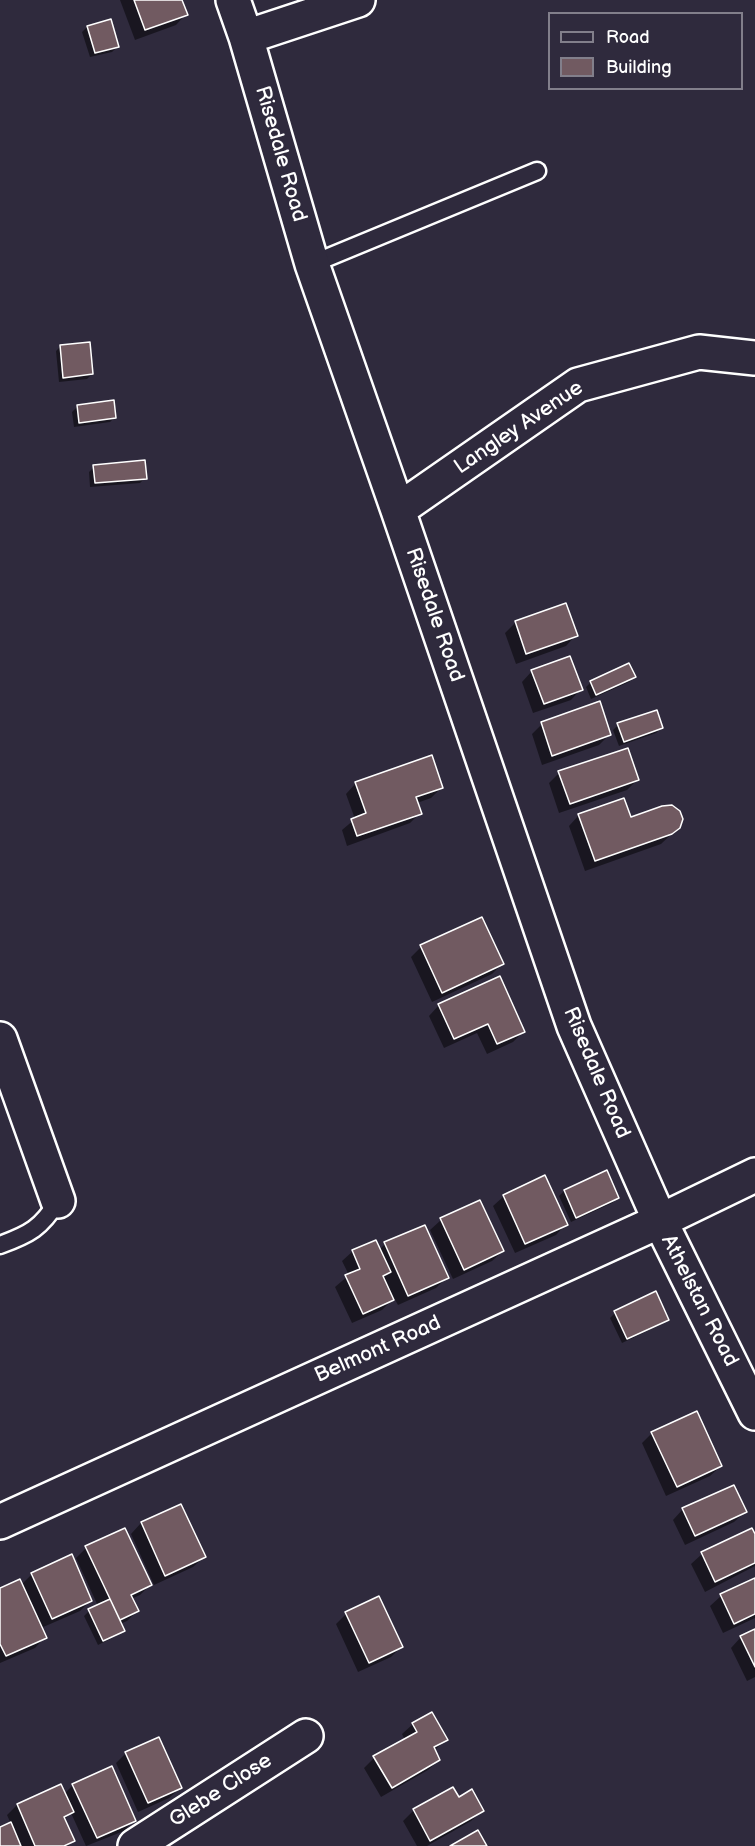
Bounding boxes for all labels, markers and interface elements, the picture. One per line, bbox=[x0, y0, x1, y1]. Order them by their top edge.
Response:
legend bbox=[548, 12, 743, 90]
text: Road bbox=[606, 27, 650, 48]
text: Building bbox=[606, 57, 672, 78]
street label: Risedale Road bbox=[249, 83, 311, 225]
street label: Langley Avenue bbox=[450, 376, 588, 480]
street label: Risedale Road bbox=[399, 545, 469, 685]
street label: Risedale Road bbox=[557, 1004, 635, 1142]
street label: Athelstan Road bbox=[655, 1231, 743, 1371]
street label: Belmont Road bbox=[311, 1311, 445, 1389]
street label: Glebe Close bbox=[165, 1749, 277, 1833]

